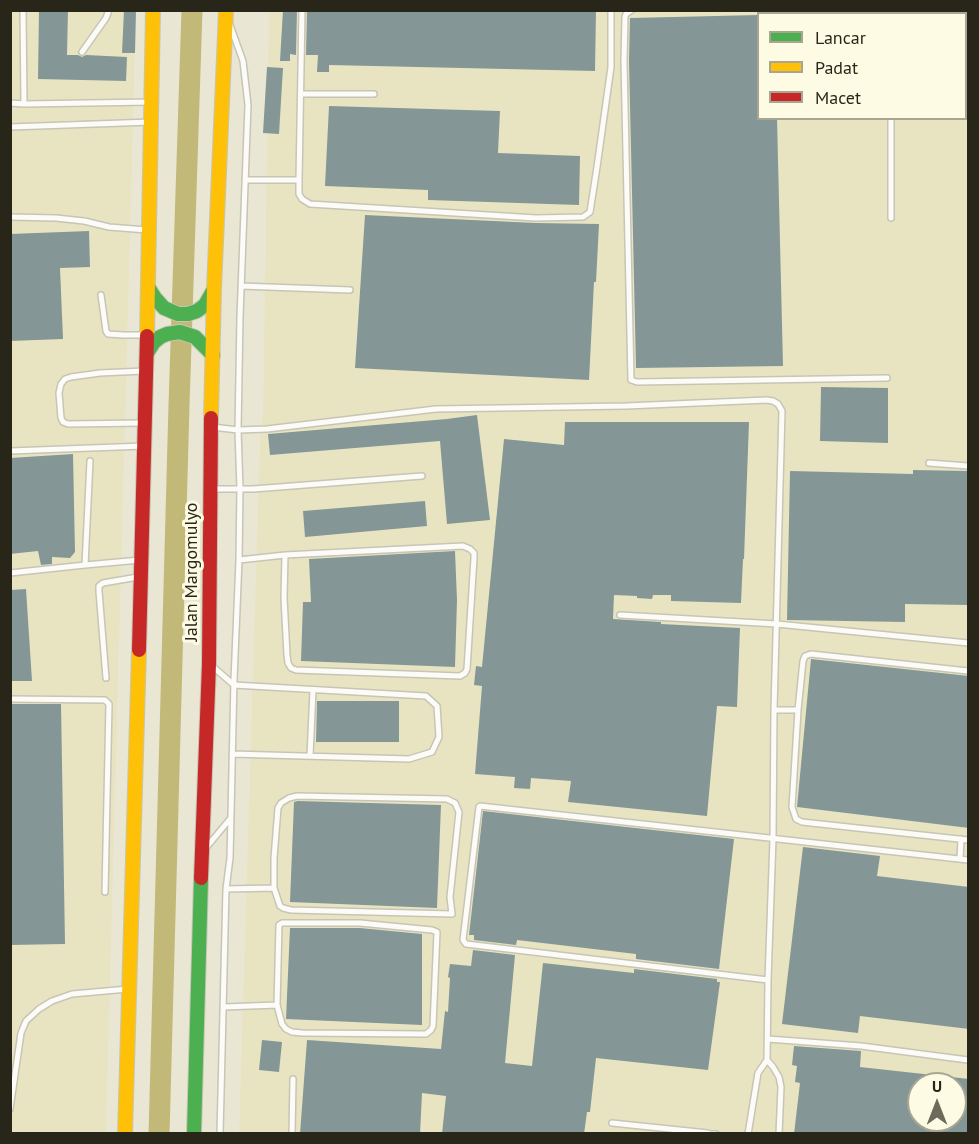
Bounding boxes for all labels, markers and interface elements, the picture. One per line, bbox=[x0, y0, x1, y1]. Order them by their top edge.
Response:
legend bbox=[757, 12, 967, 120]
text: Lancar bbox=[815, 26, 866, 49]
text: Padat bbox=[815, 56, 858, 79]
text: Macet bbox=[815, 86, 861, 109]
street label: Jalan Margomulyo bbox=[181, 502, 203, 642]
north arrow bbox=[907, 1072, 967, 1132]
text: U bbox=[932, 1076, 942, 1096]

